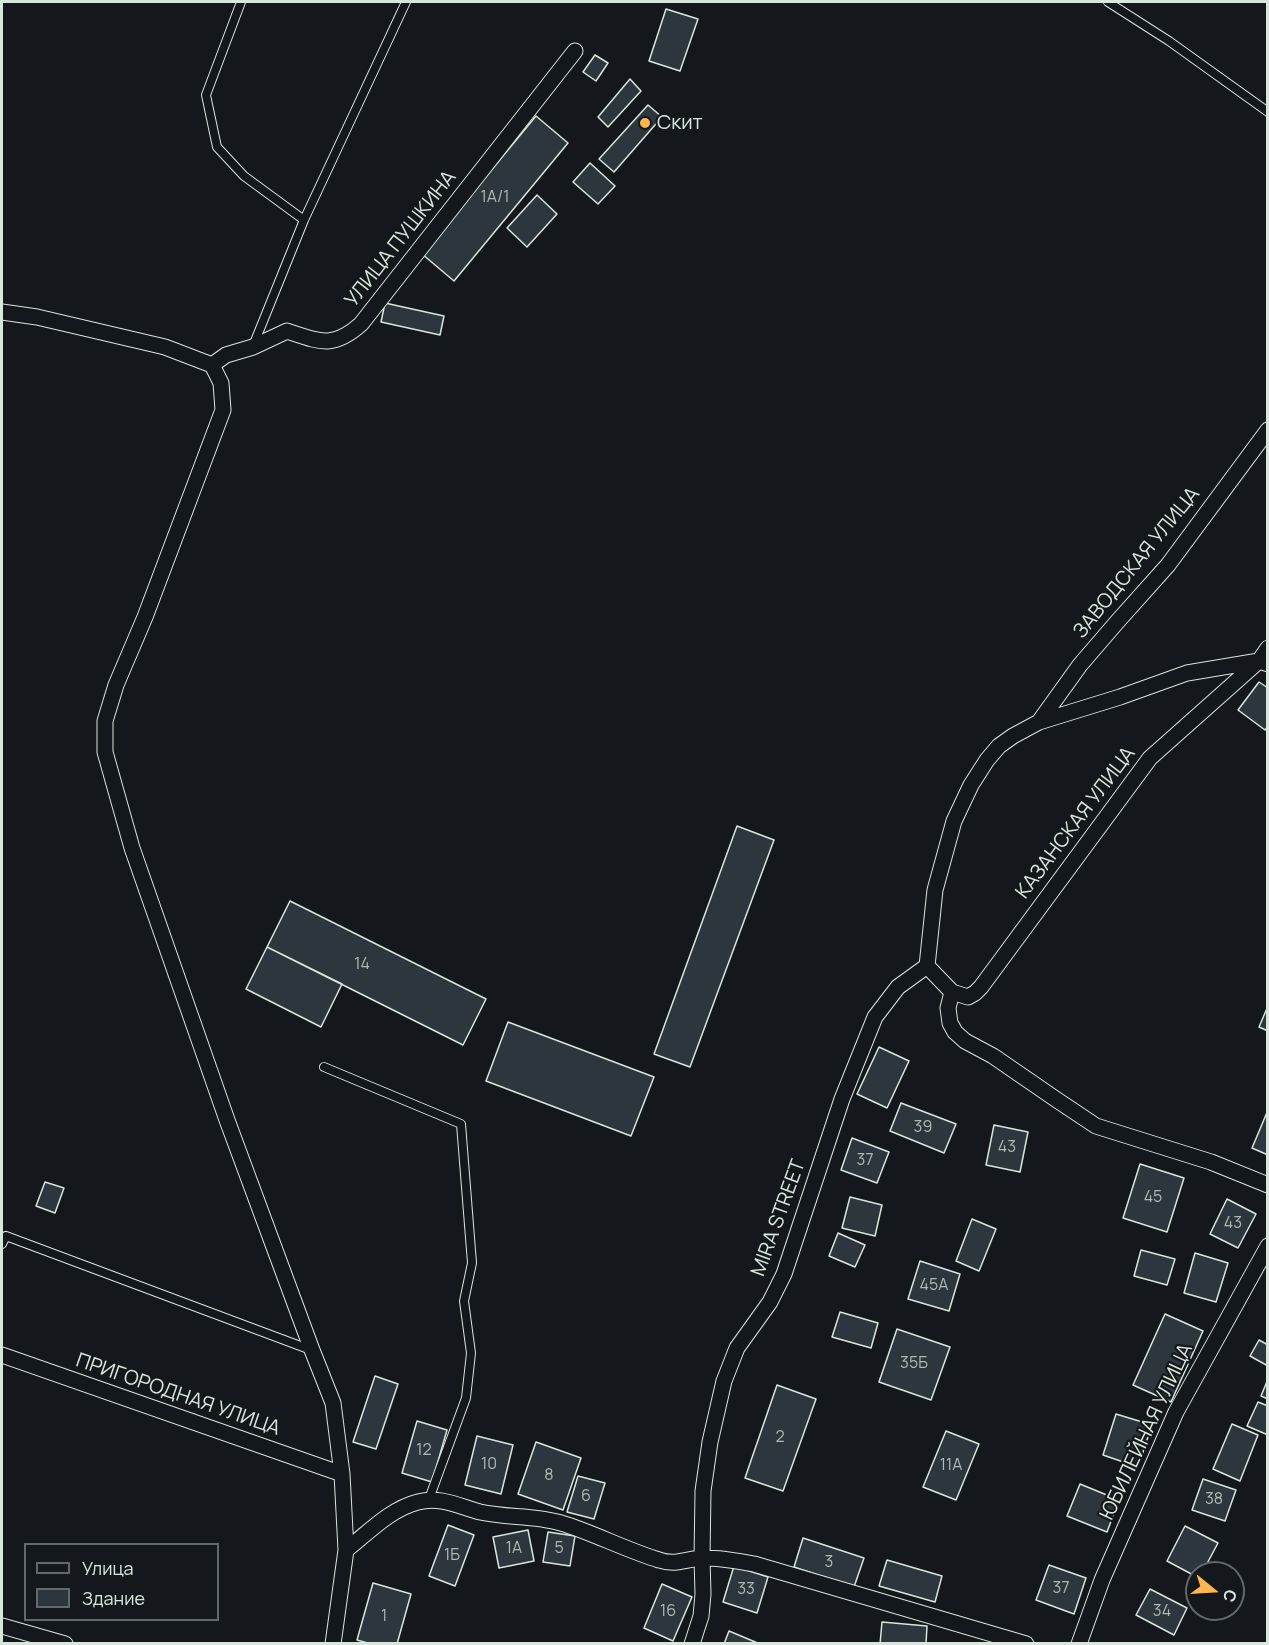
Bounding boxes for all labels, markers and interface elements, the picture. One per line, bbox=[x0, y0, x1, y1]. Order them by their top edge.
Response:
place label: Скит bbox=[657, 111, 703, 135]
marker: Скит bbox=[638, 116, 652, 130]
street label: УЛИЦА ПУШКИНА bbox=[340, 166, 462, 312]
house number: 1А/1 bbox=[481, 188, 509, 208]
street label: ЗАВОДСКАЯ УЛИЦА bbox=[1069, 483, 1205, 643]
street label: КАЗАНСКАЯ УЛИЦА bbox=[1011, 742, 1141, 904]
house number: 14 bbox=[354, 955, 370, 975]
house number: 39 bbox=[914, 1118, 932, 1138]
house number: 43 bbox=[998, 1138, 1016, 1158]
house number: 37 bbox=[857, 1151, 873, 1171]
street label: MIRA STREET bbox=[747, 1156, 811, 1280]
house number: 45 bbox=[1144, 1188, 1162, 1208]
house number: 43 bbox=[1224, 1214, 1242, 1234]
house number: 45А bbox=[920, 1276, 948, 1296]
street label: ЮБИЛЕЙНАЯ УЛИЦА bbox=[1096, 1340, 1198, 1524]
street label: ПРИГОРОДНАЯ УЛИЦА bbox=[73, 1349, 283, 1441]
house number: 35Б bbox=[900, 1354, 928, 1374]
house number: 2 bbox=[775, 1428, 785, 1448]
house number: 12 bbox=[416, 1441, 432, 1461]
house number: 10 bbox=[481, 1455, 497, 1475]
house number: 11А bbox=[940, 1456, 962, 1476]
house number: 8 bbox=[544, 1466, 554, 1486]
house number: 6 bbox=[581, 1487, 591, 1507]
house number: 38 bbox=[1205, 1490, 1223, 1510]
house number: 1А bbox=[506, 1539, 522, 1559]
house number: 5 bbox=[554, 1539, 564, 1559]
legend bbox=[24, 1543, 219, 1621]
house number: 1Б bbox=[444, 1546, 460, 1566]
house number: 3 bbox=[825, 1553, 833, 1573]
text: Улица bbox=[82, 1556, 134, 1580]
north arrow bbox=[1185, 1561, 1245, 1621]
house number: 37 bbox=[1053, 1579, 1069, 1599]
house number: 33 bbox=[737, 1580, 755, 1600]
text: Здание bbox=[82, 1586, 145, 1610]
text: С bbox=[1218, 1587, 1243, 1605]
house number: 16 bbox=[660, 1602, 676, 1622]
house number: 34 bbox=[1153, 1602, 1171, 1622]
house number: 1 bbox=[381, 1607, 387, 1627]

